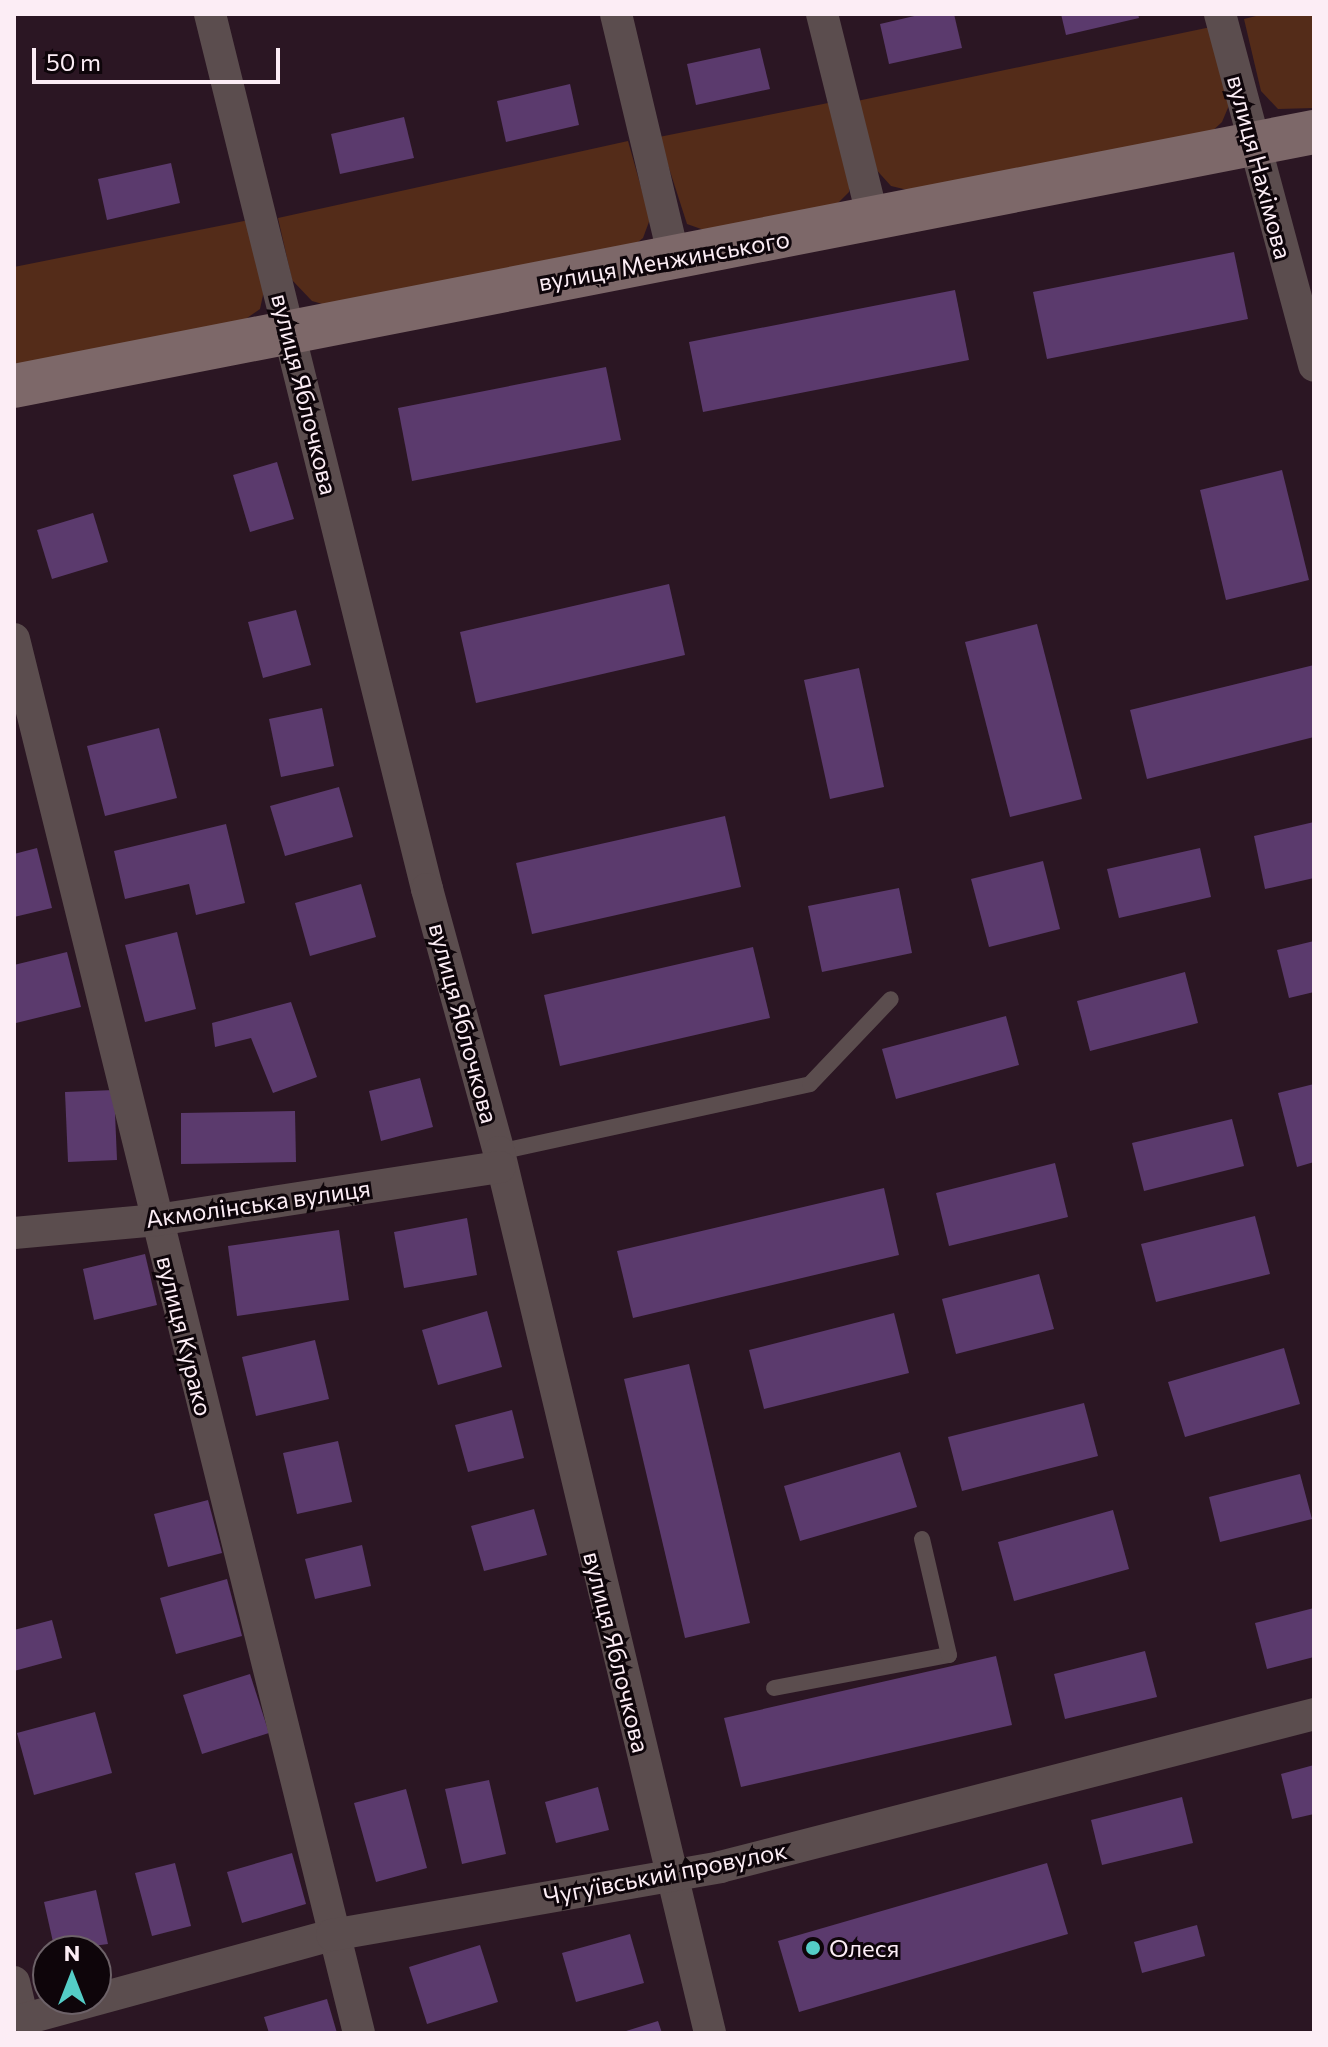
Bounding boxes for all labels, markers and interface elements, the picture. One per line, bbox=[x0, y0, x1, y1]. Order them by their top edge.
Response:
scale bar bbox=[36, 32, 284, 82]
text: 50 m bbox=[46, 47, 101, 76]
street label: вулиця Нахімова bbox=[1222, 72, 1298, 262]
street label: вулиця Менжинського bbox=[536, 224, 792, 296]
street label: вулиця Яблочкова bbox=[266, 290, 344, 498]
street label: вулиця Яблочкова bbox=[423, 920, 505, 1126]
street label: Акмолінська вулиця bbox=[144, 1173, 372, 1233]
street label: вулиця Курако bbox=[151, 1253, 219, 1419]
street label: вулиця Яблочкова bbox=[578, 1548, 656, 1756]
street label: Чугуївський провулок bbox=[541, 1835, 789, 1911]
place label: Олеся bbox=[829, 1934, 899, 1962]
north arrow bbox=[32, 1935, 112, 2015]
text: N bbox=[64, 1939, 80, 1966]
marker: Олеся bbox=[804, 1939, 822, 1957]

